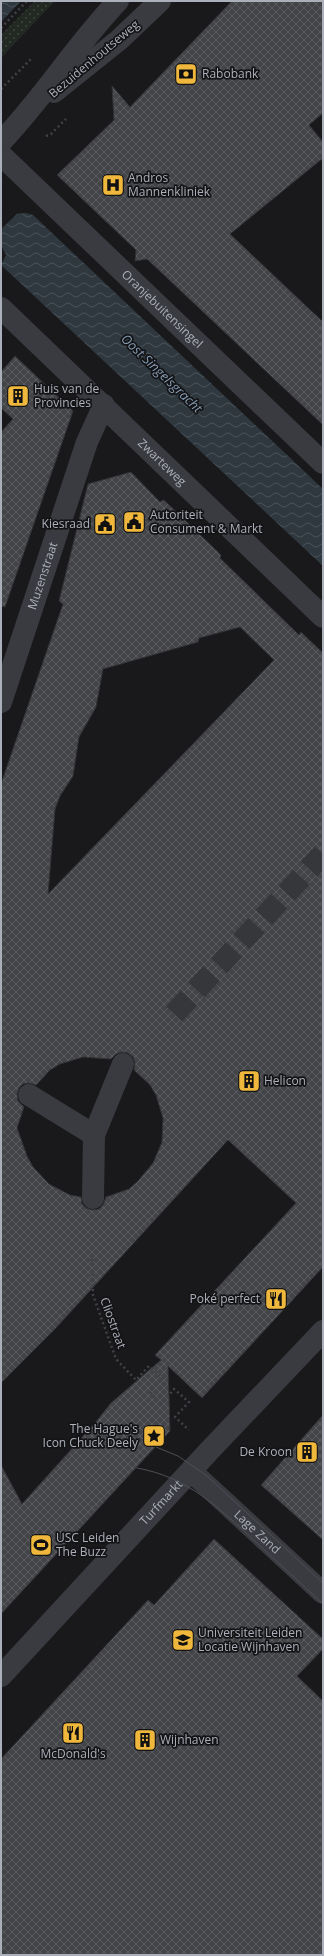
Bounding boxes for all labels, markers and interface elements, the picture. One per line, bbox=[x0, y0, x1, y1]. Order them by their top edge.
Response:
street label: Bezuidenhoutseweg bbox=[45, 15, 143, 102]
bank icon: Rabobank bbox=[173, 61, 199, 87]
place label: Rabobank bbox=[202, 65, 259, 82]
place label: Andros Mannenkliniek bbox=[128, 169, 211, 200]
hospital icon: Andros Mannenkliniek bbox=[100, 172, 126, 198]
street label: Oranjebuitensingel bbox=[118, 266, 207, 352]
water label: Oost Singelsgracht bbox=[118, 330, 207, 417]
place label: Huis van de Provincies bbox=[34, 380, 100, 411]
building icon: Huis van de Provincies bbox=[5, 383, 31, 409]
street label: Zwarteweg bbox=[134, 435, 191, 490]
place label: Autoriteit Consument & Markt bbox=[150, 506, 263, 537]
public building icon: Autoriteit Consument & Markt bbox=[121, 509, 147, 535]
public building icon: Kiesraad bbox=[92, 511, 118, 537]
place label: Kiesraad bbox=[42, 515, 90, 532]
street label: Muzenstraat bbox=[23, 539, 61, 612]
building icon: Helicon bbox=[236, 1068, 262, 1094]
place label: Helicon bbox=[264, 1072, 306, 1089]
restaurant icon: Poké perfect bbox=[263, 1286, 289, 1312]
place label: Poké perfect bbox=[190, 1290, 260, 1307]
street label: Cliostraat bbox=[96, 1295, 131, 1351]
place label: The Hague's Icon Chuck Deely bbox=[43, 1420, 139, 1451]
place icon: The Hague's Icon Chuck Deely bbox=[141, 1423, 167, 1449]
building icon: De Kroon bbox=[294, 1439, 320, 1465]
place label: De Kroon bbox=[239, 1443, 292, 1460]
street label: Turfmarkt bbox=[136, 1476, 186, 1529]
street label: Lage Zand bbox=[231, 1506, 284, 1558]
place label: USC Leiden The Buzz bbox=[56, 1529, 119, 1560]
sports icon: USC Leiden The Buzz bbox=[28, 1532, 54, 1558]
place label: Universiteit Leiden Locatie Wijnhaven bbox=[198, 1624, 302, 1655]
school or university icon: Universiteit Leiden Locatie Wijnhaven bbox=[170, 1627, 196, 1653]
restaurant icon: McDonald's bbox=[60, 1720, 86, 1746]
building icon: Wijnhaven bbox=[132, 1727, 158, 1753]
place label: Wijnhaven bbox=[160, 1731, 219, 1748]
place label: McDonald's bbox=[40, 1745, 106, 1762]

